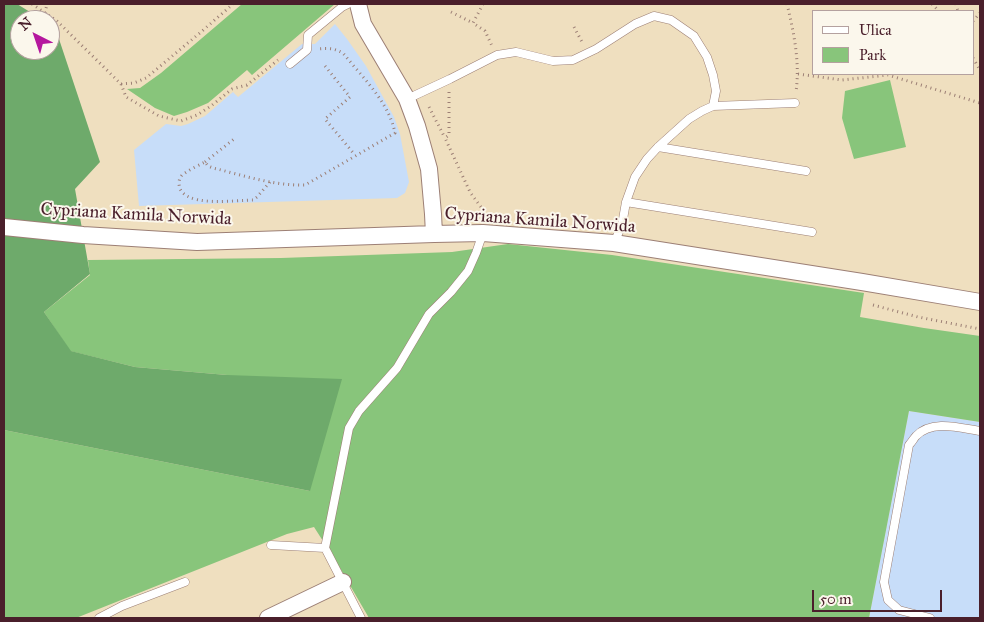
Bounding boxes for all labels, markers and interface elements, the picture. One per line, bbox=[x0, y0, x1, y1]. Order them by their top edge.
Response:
north arrow bbox=[10, 10, 60, 60]
legend bbox=[812, 10, 974, 75]
text: N bbox=[15, 14, 36, 34]
text: Ulica bbox=[859, 21, 892, 39]
text: Park bbox=[859, 46, 886, 64]
street label: Cypriana Kamila Norwida bbox=[40, 199, 232, 231]
street label: Cypriana Kamila Norwida bbox=[444, 204, 636, 238]
scale bar bbox=[814, 580, 944, 612]
text: 50 m bbox=[820, 590, 852, 608]

